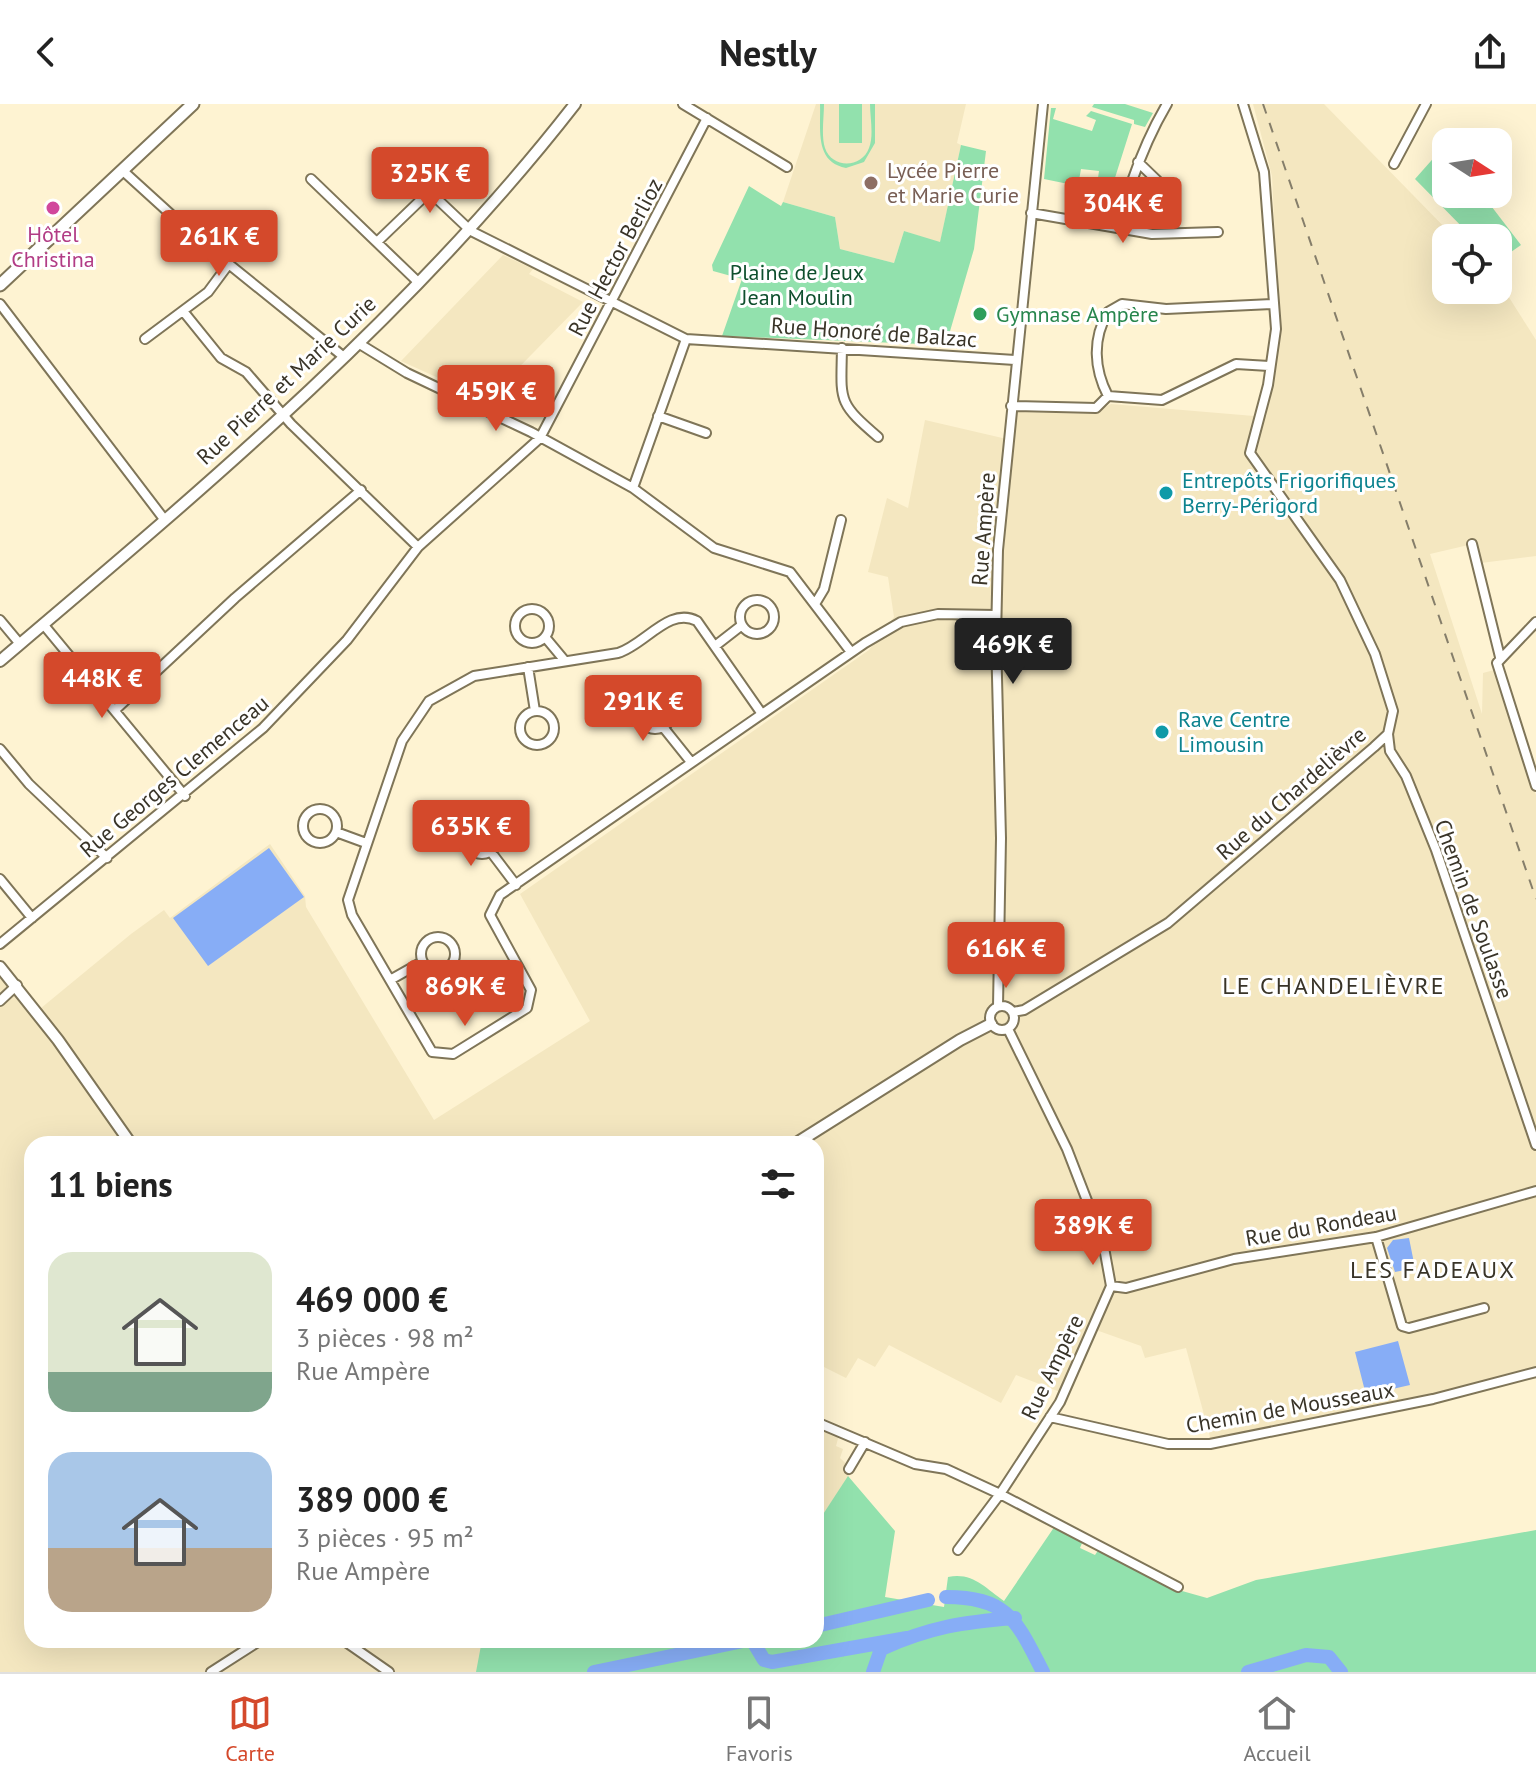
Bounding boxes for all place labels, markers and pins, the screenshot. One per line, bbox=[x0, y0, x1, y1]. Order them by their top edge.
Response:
pin: 325K € bbox=[365, 147, 495, 215]
place label: Lycée Pierre et Marie Curie bbox=[887, 156, 1019, 209]
marker: Lycée Pierre et Marie Curie bbox=[862, 174, 880, 192]
pin: 304K € bbox=[1058, 177, 1188, 245]
marker: Hôtel Christina bbox=[44, 199, 62, 217]
pin: 261K € bbox=[154, 210, 284, 278]
place label: Hôtel Christina bbox=[11, 220, 95, 273]
place label: Gymnase Ampère bbox=[996, 300, 1159, 328]
marker: Gymnase Ampère bbox=[971, 305, 989, 323]
pin: 459K € bbox=[431, 365, 561, 433]
place label: Entrepôts Frigorifiques Berry-Périgord bbox=[1182, 466, 1396, 519]
marker: Entrepôts Frigorifiques Berry-Périgord bbox=[1157, 484, 1175, 502]
pin: 469K € bbox=[948, 618, 1078, 686]
pin: 448K € bbox=[37, 652, 167, 720]
pin: 291K € bbox=[578, 675, 708, 743]
place label: Rave Centre Limousin bbox=[1178, 705, 1290, 758]
marker: Rave Centre Limousin bbox=[1153, 723, 1171, 741]
pin: 635K € bbox=[406, 800, 536, 868]
pin: 616K € bbox=[941, 922, 1071, 990]
pin: 869K € bbox=[400, 960, 530, 1028]
pin: 389K € bbox=[1028, 1199, 1158, 1267]

